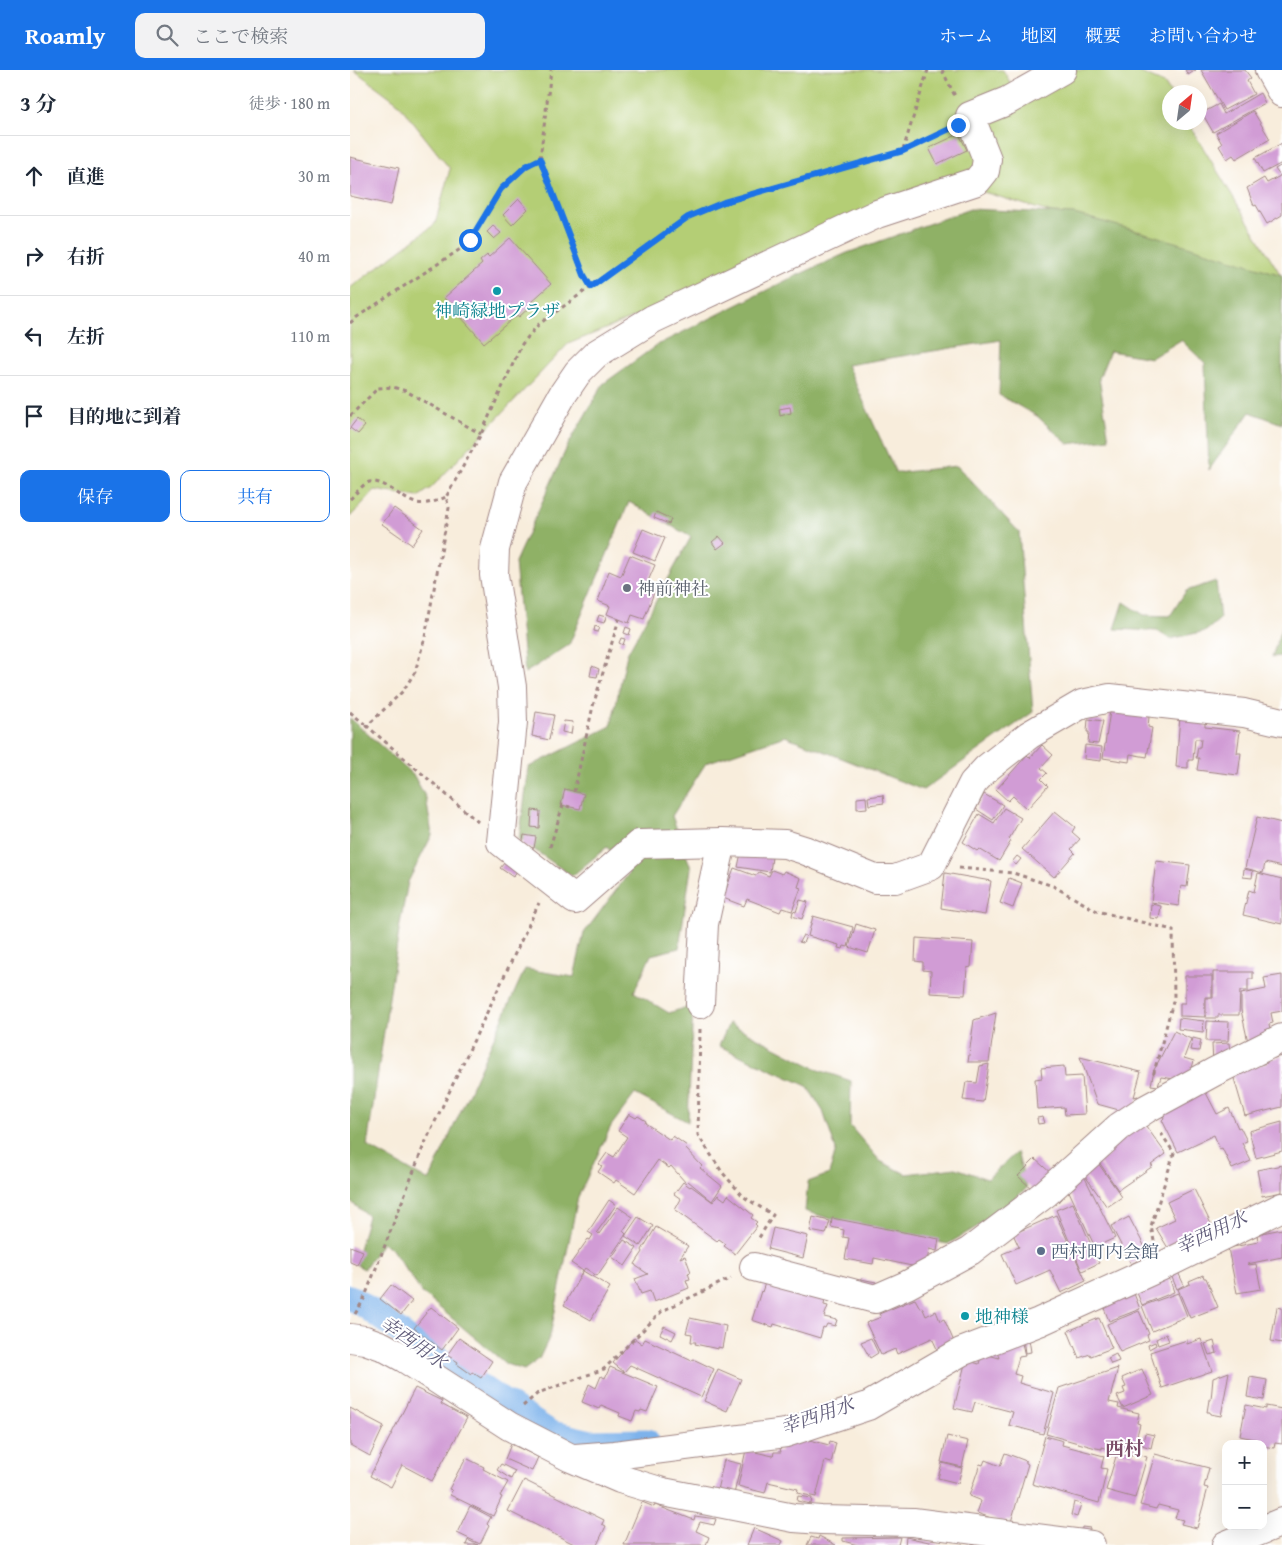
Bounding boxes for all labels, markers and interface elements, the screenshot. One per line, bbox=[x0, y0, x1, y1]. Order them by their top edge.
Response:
search box bbox=[135, 13, 485, 58]
text: Roamly bbox=[25, 18, 105, 53]
icon: search bbox=[153, 21, 181, 49]
text: ここで検索 bbox=[193, 22, 288, 50]
text: ホーム bbox=[939, 22, 993, 49]
text: 地図 bbox=[1021, 22, 1057, 49]
text: 概要 bbox=[1085, 22, 1121, 49]
text: お問い合わせ bbox=[1149, 22, 1257, 49]
north arrow bbox=[1162, 85, 1207, 130]
text: 3 分 bbox=[20, 88, 57, 119]
text: 徒歩 · 180 m bbox=[249, 91, 330, 115]
route end bbox=[947, 114, 970, 137]
icon: ahead bbox=[20, 162, 48, 190]
text: 直進 bbox=[67, 162, 105, 190]
text: 30 m bbox=[298, 164, 330, 188]
route start bbox=[459, 229, 482, 252]
icon: right bbox=[20, 242, 48, 270]
text: 右折 bbox=[67, 242, 105, 270]
text: 40 m bbox=[298, 244, 330, 268]
marker: 神崎緑地プラザ bbox=[491, 285, 503, 297]
place label: 神崎緑地プラザ bbox=[434, 297, 560, 324]
icon: left bbox=[20, 322, 48, 350]
text: 左折 bbox=[67, 322, 105, 350]
text: 110 m bbox=[290, 324, 330, 348]
icon: arrive bbox=[20, 402, 48, 430]
text: 目的地に到着 bbox=[67, 402, 181, 430]
button: 保存 bbox=[20, 470, 170, 522]
button: 共有 bbox=[180, 470, 330, 522]
place label: 神前神社 bbox=[637, 575, 709, 602]
marker: 神前神社 bbox=[621, 582, 633, 594]
water label: 幸西用水 bbox=[1171, 1202, 1253, 1261]
place label: 西村町内会館 bbox=[1051, 1238, 1159, 1265]
marker: 西村町内会館 bbox=[1035, 1245, 1047, 1257]
place label: 地神様 bbox=[975, 1303, 1029, 1330]
water label: 幸西用水 bbox=[375, 1309, 455, 1376]
marker: 地神様 bbox=[959, 1310, 971, 1322]
water label: 幸西用水 bbox=[777, 1389, 859, 1441]
district label: 西村 bbox=[1105, 1434, 1143, 1462]
map controls bbox=[1222, 1440, 1267, 1530]
button: + bbox=[1222, 1440, 1267, 1485]
button: − bbox=[1222, 1485, 1267, 1530]

